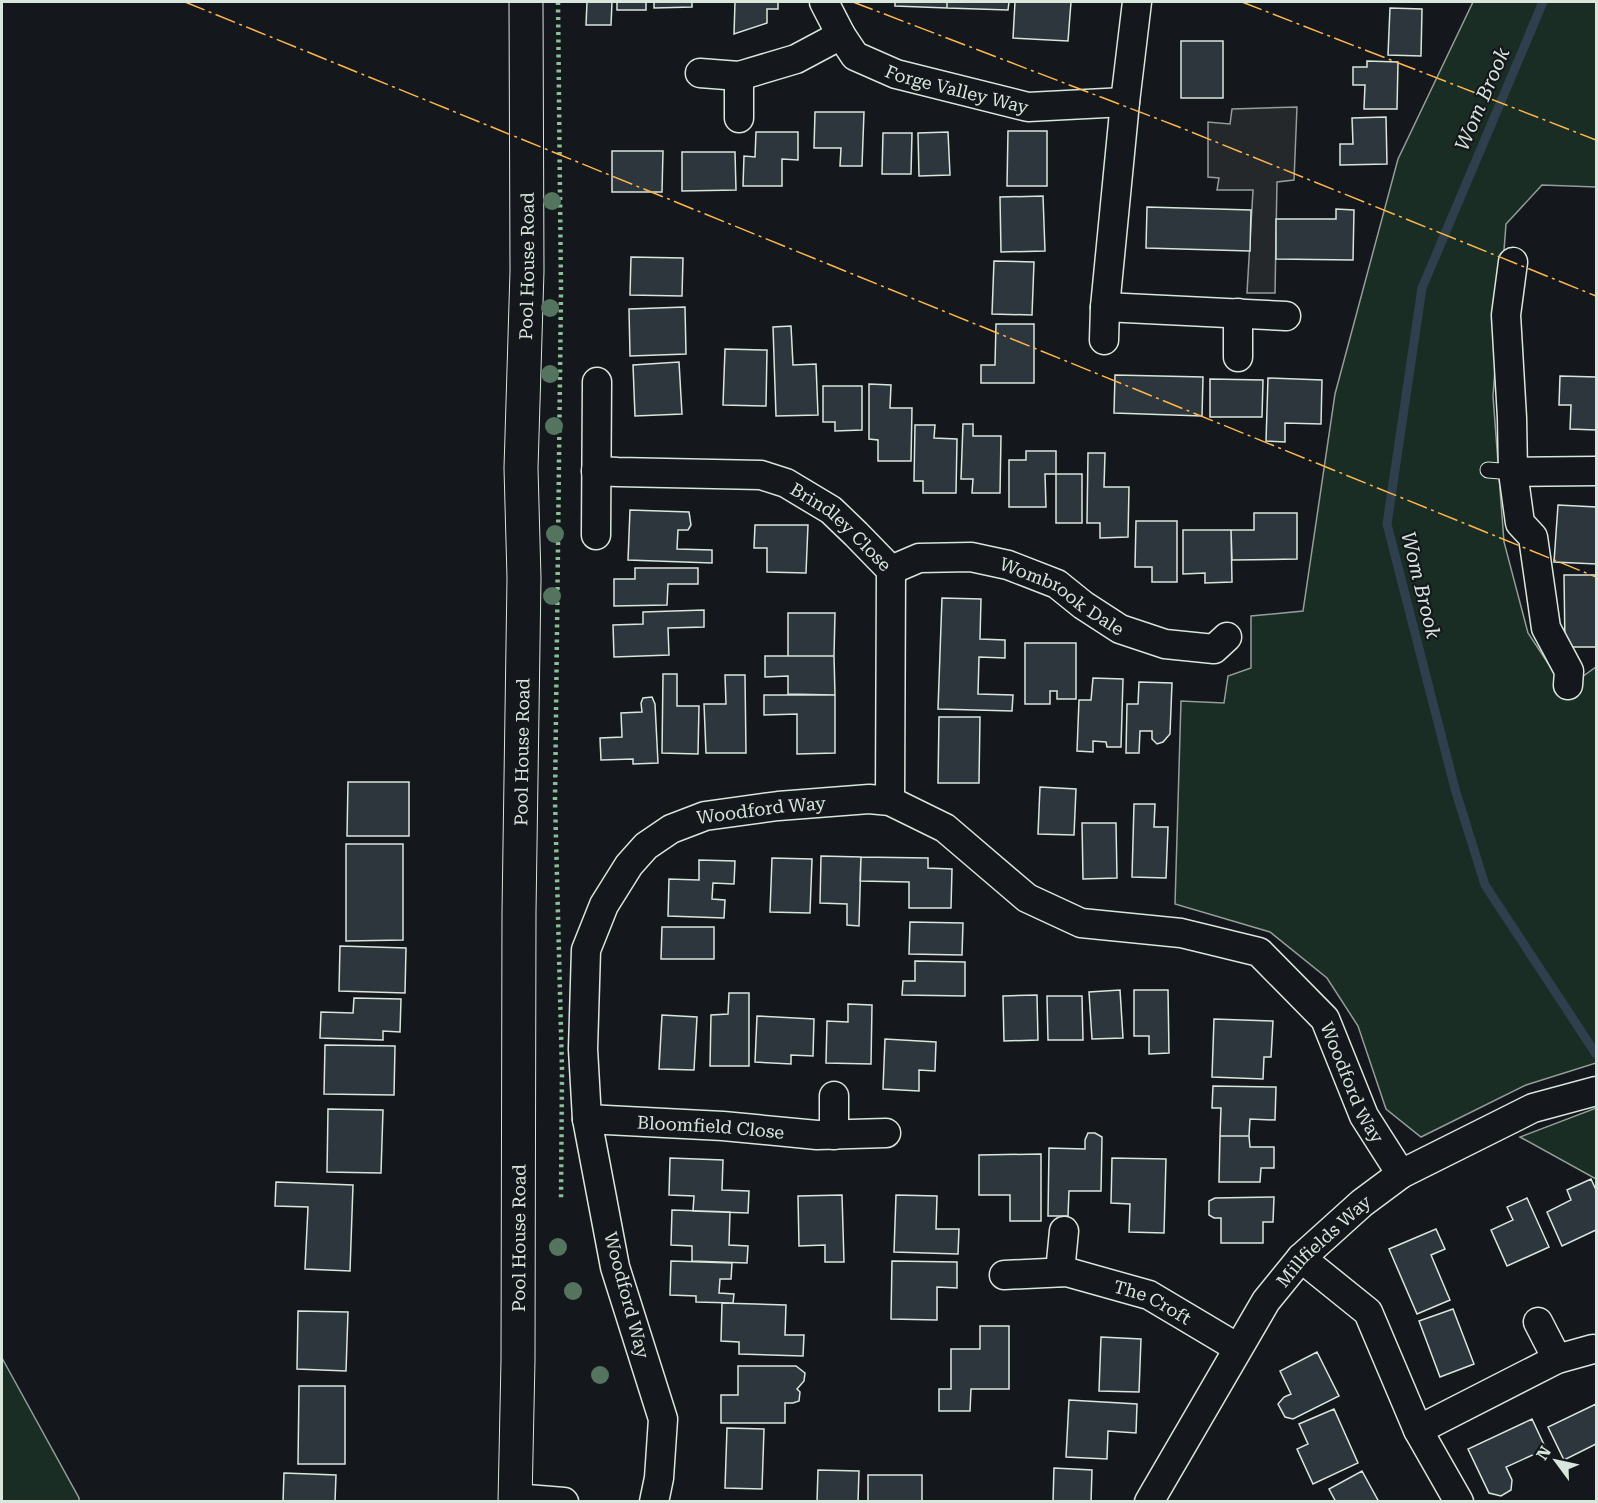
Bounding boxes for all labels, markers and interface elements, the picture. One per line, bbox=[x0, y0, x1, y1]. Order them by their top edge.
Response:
water label: Wom Brook bbox=[1450, 44, 1515, 154]
street label: Forge Valley Way bbox=[882, 60, 1031, 117]
street label: Pool House Road bbox=[514, 192, 538, 340]
street label: Brindley Close bbox=[787, 478, 896, 575]
water label: Wom Brook bbox=[1396, 529, 1446, 641]
street label: Wombrook Dale bbox=[997, 552, 1128, 640]
street label: Pool House Road bbox=[510, 678, 533, 826]
street label: Woodford Way bbox=[695, 792, 827, 828]
street label: Woodford Way bbox=[1317, 1019, 1389, 1147]
street label: Bloomfield Close bbox=[637, 1111, 785, 1142]
street label: Pool House Road bbox=[508, 1164, 529, 1312]
street label: Millfields Way bbox=[1272, 1190, 1375, 1291]
street label: Woodford Way bbox=[600, 1230, 654, 1361]
street label: The Croft bbox=[1112, 1275, 1195, 1328]
north arrow bbox=[1526, 1431, 1586, 1491]
text: N bbox=[1533, 1443, 1555, 1463]

